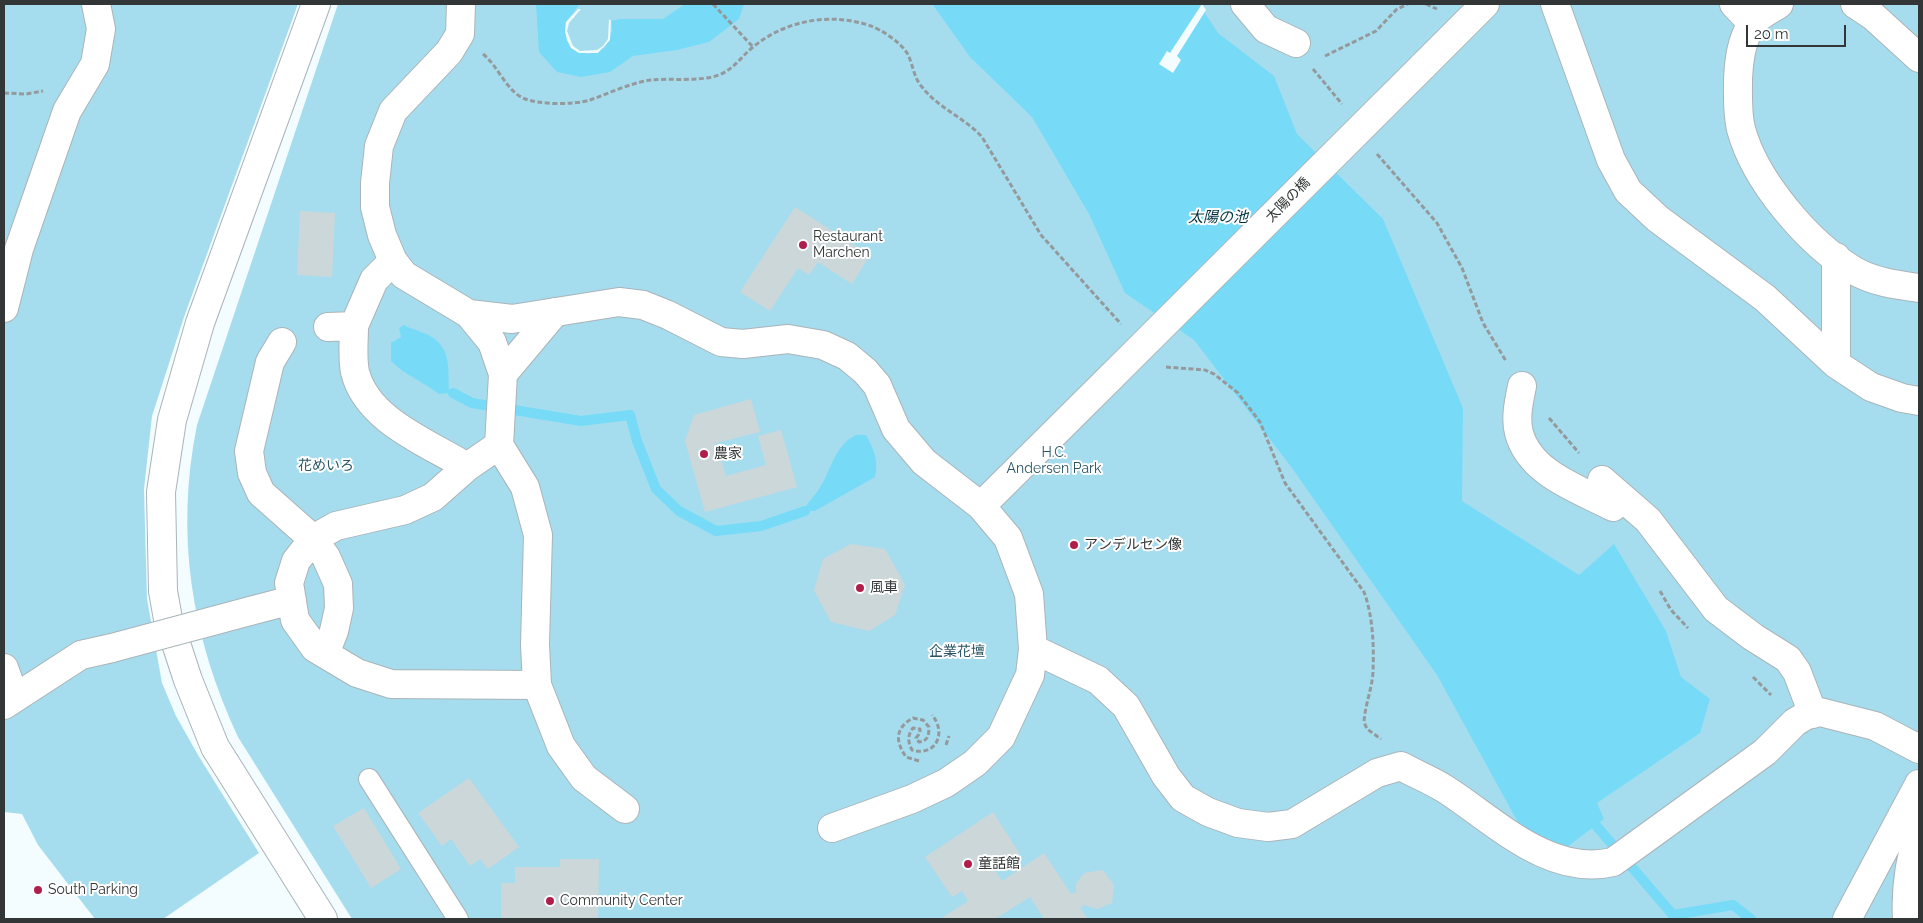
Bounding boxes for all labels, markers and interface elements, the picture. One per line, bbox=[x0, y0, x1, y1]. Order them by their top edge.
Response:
scale bar bbox=[1748, 15, 1848, 47]
text: 20 m bbox=[1754, 25, 1789, 43]
street label: 太陽の橋 bbox=[1262, 174, 1314, 226]
water label: 太陽の池 bbox=[1188, 208, 1248, 226]
place label: Restaurant Marchen bbox=[813, 229, 883, 262]
marker: Restaurant Marchen bbox=[797, 239, 809, 251]
park label: H.C. Andersen Park bbox=[1007, 445, 1101, 478]
place label: 農家 bbox=[714, 446, 742, 462]
marker: 農家 bbox=[698, 448, 710, 460]
park label: 花めいろ bbox=[298, 458, 354, 474]
place label: アンデルセン像 bbox=[1084, 537, 1182, 553]
marker: アンデルセン像 bbox=[1068, 539, 1080, 551]
place label: 風車 bbox=[870, 580, 898, 596]
marker: 風車 bbox=[854, 582, 866, 594]
park label: 企業花壇 bbox=[929, 644, 985, 660]
place label: 童話館 bbox=[978, 856, 1020, 872]
marker: 童話館 bbox=[962, 858, 974, 870]
place label: South Parking bbox=[48, 882, 138, 898]
marker: South Parking bbox=[32, 884, 44, 896]
place label: Community Center bbox=[560, 893, 683, 909]
marker: Community Center bbox=[544, 895, 556, 907]

